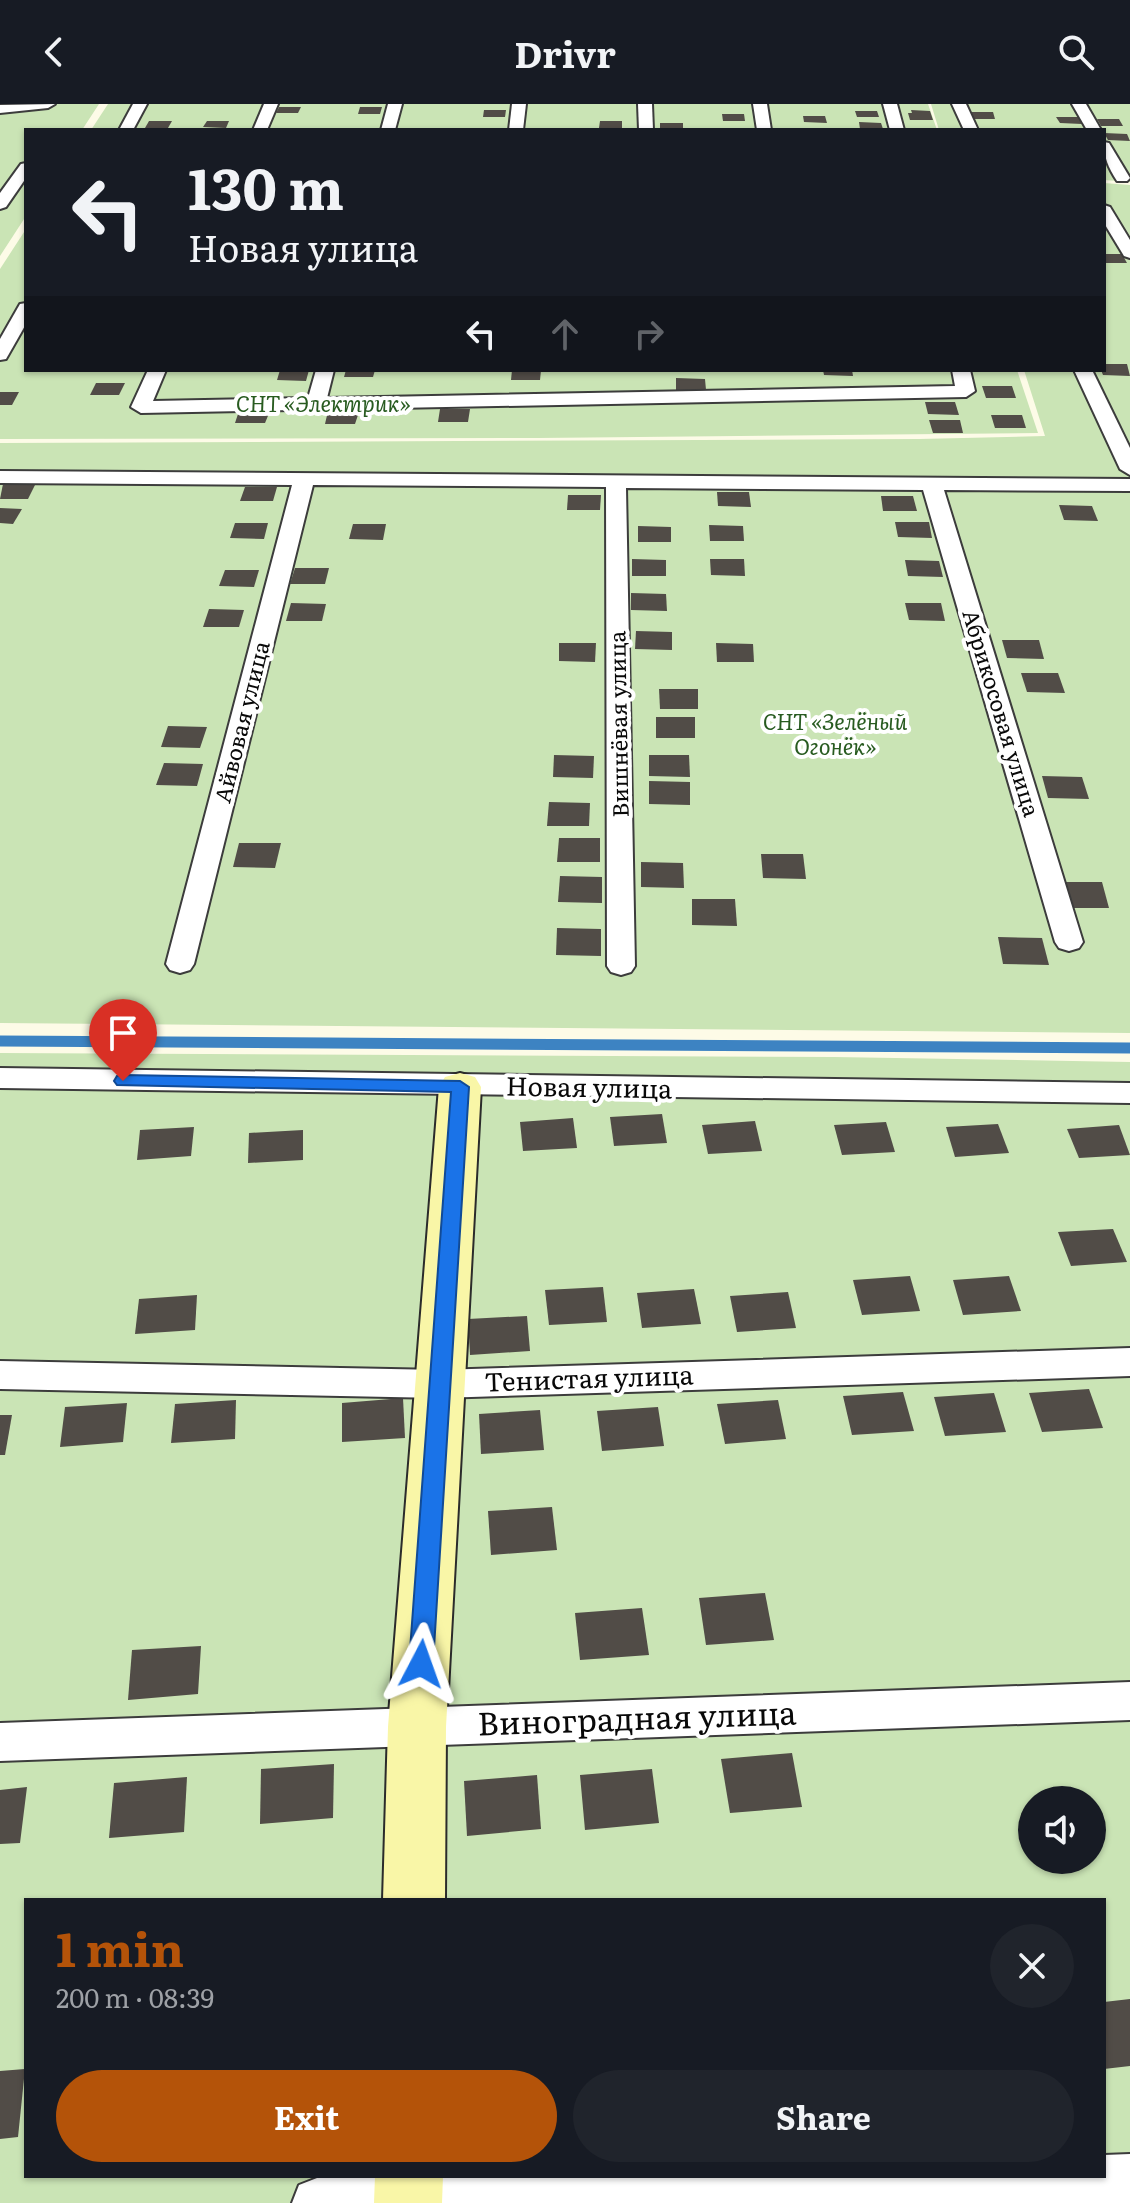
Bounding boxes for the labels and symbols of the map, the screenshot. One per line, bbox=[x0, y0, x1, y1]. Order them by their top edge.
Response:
park label: СНТ «Электрик» bbox=[236, 386, 410, 419]
street label: Абрикосовая улица bbox=[955, 605, 1050, 820]
street label: Вишнёвая улица bbox=[599, 630, 636, 818]
street label: Айвовая улица bbox=[205, 637, 277, 806]
park label: СНТ «Зелёный Огонёк» bbox=[763, 704, 907, 762]
pin bbox=[89, 999, 157, 1081]
street label: Новая улица bbox=[506, 1065, 673, 1106]
street label: Тенистая улица bbox=[484, 1353, 694, 1400]
position arrow bbox=[379, 1622, 463, 1706]
street label: Виноградная улица bbox=[477, 1686, 798, 1746]

